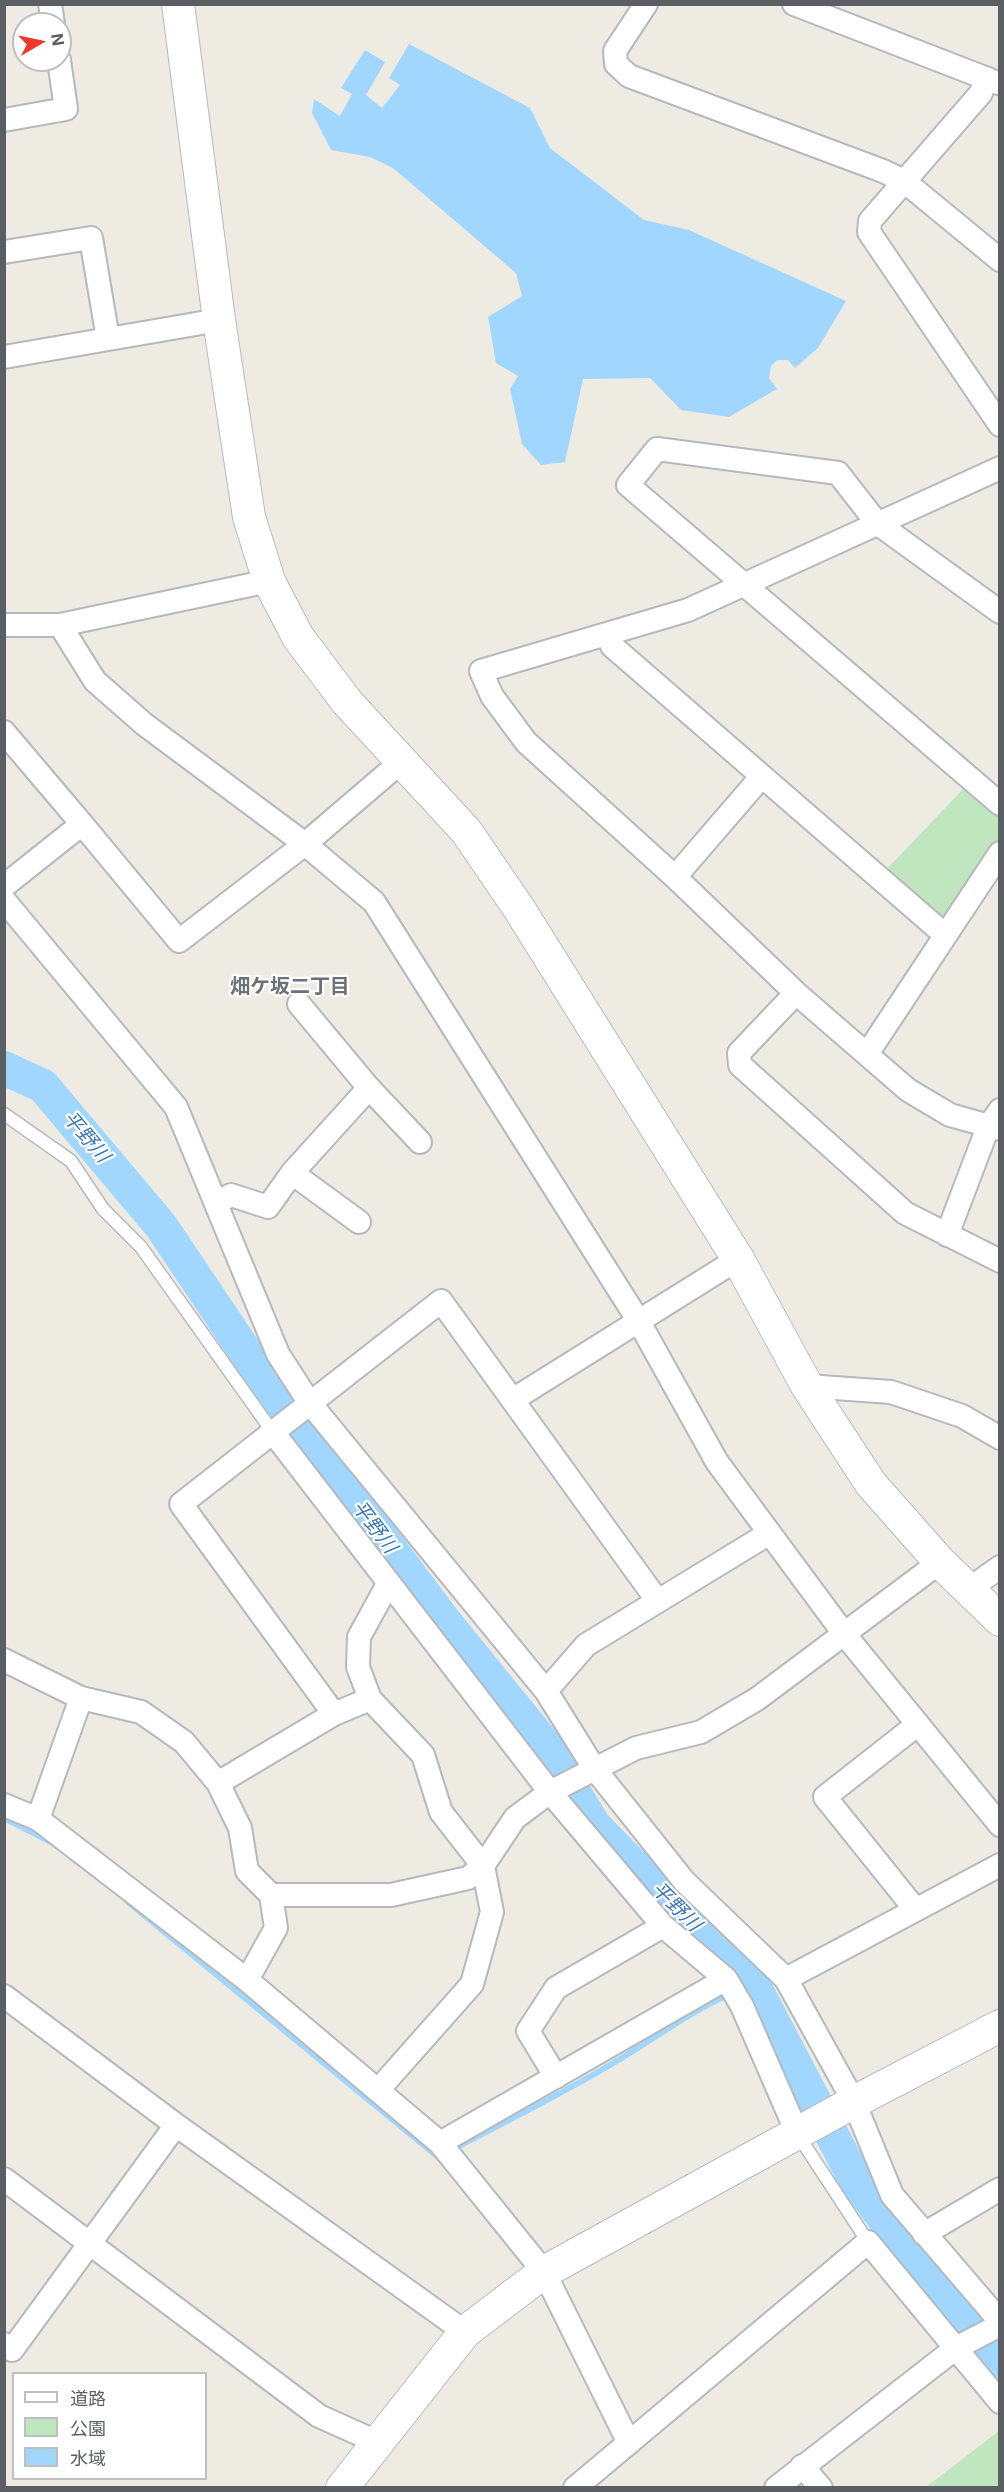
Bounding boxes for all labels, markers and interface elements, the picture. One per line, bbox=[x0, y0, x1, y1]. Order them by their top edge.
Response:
north arrow bbox=[12, 12, 72, 72]
text: N bbox=[47, 32, 69, 47]
district label: 畑ケ坂二丁目 bbox=[230, 975, 350, 999]
water label: 平野川 bbox=[58, 1106, 114, 1168]
water label: 平野川 bbox=[346, 1496, 402, 1558]
water label: 平野川 bbox=[646, 1877, 706, 1937]
legend bbox=[12, 2372, 207, 2480]
text: 道路 bbox=[70, 2388, 106, 2409]
text: 公園 bbox=[70, 2418, 106, 2439]
text: 水域 bbox=[70, 2448, 106, 2469]

